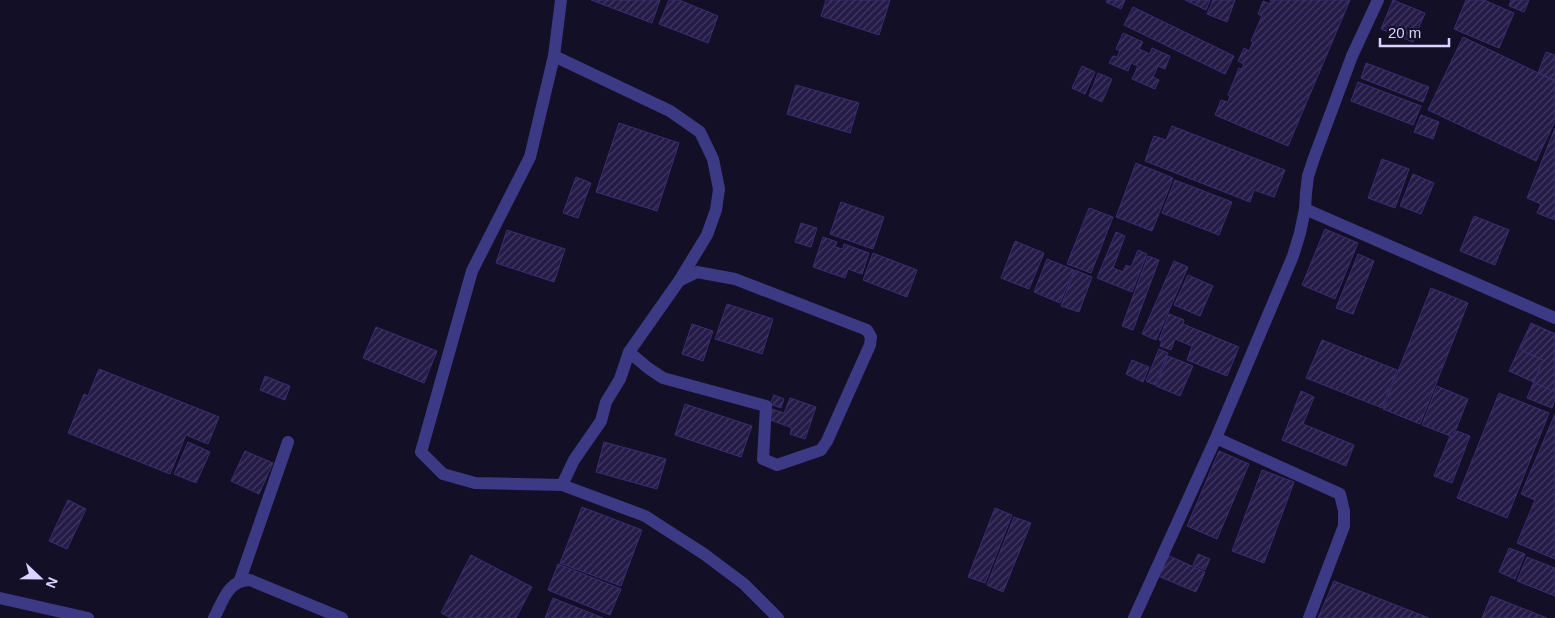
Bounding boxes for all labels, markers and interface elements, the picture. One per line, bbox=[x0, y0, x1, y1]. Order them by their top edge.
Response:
scale bar bbox=[1380, 15, 1449, 47]
text: 20 m bbox=[1388, 24, 1421, 41]
north arrow bbox=[15, 553, 65, 603]
text: N bbox=[43, 575, 61, 591]

